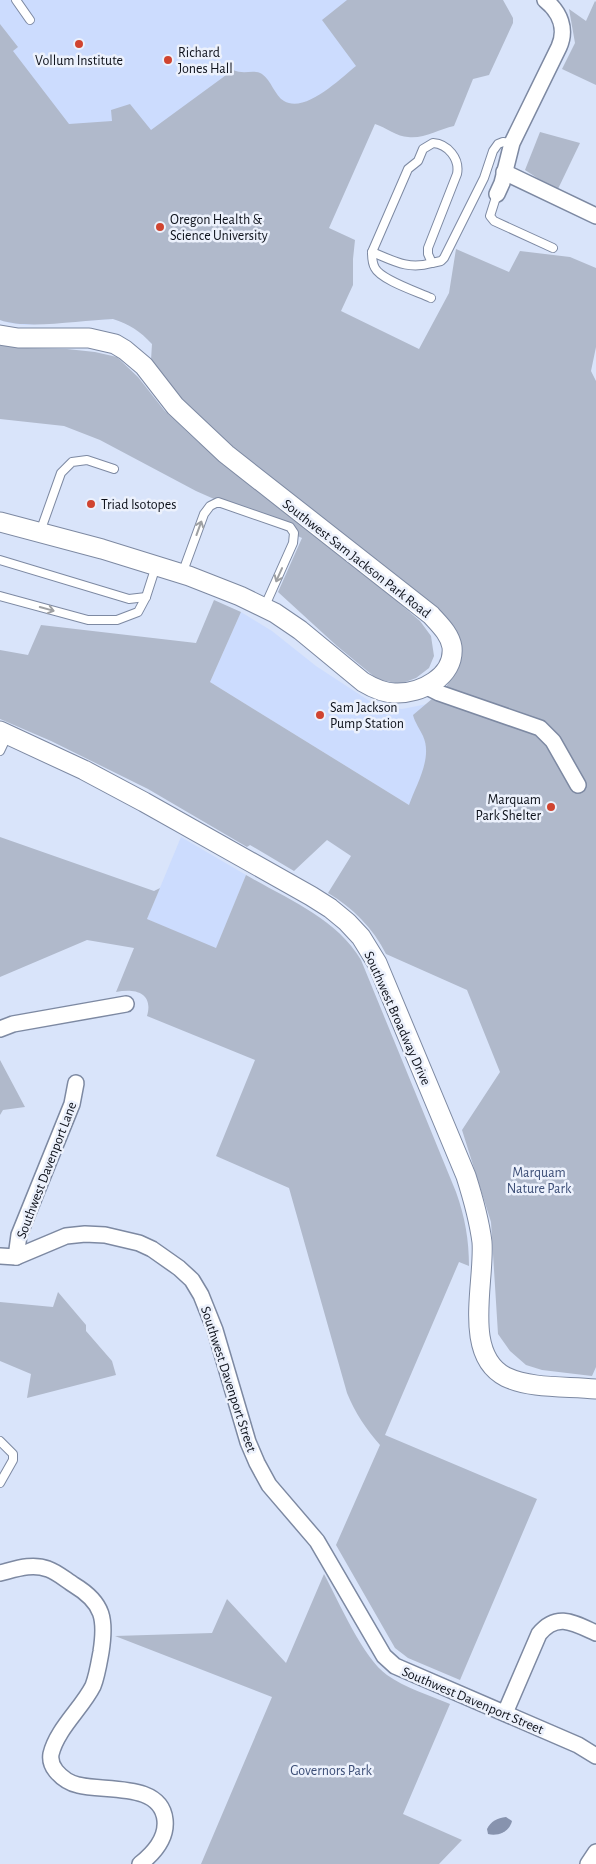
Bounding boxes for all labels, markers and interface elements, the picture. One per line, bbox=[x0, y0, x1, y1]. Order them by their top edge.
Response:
marker: Vollum Institute bbox=[73, 38, 85, 50]
place label: Richard Jones Hall bbox=[178, 46, 233, 76]
place label: Vollum Institute bbox=[35, 54, 123, 68]
marker: Richard Jones Hall bbox=[162, 54, 174, 66]
place label: Oregon Health & Science University bbox=[170, 213, 268, 243]
marker: Oregon Health & Science University bbox=[154, 221, 166, 233]
street label: Southwest Sam Jackson Park Road bbox=[280, 497, 433, 621]
marker: Triad Isotopes bbox=[85, 498, 97, 510]
place label: Triad Isotopes bbox=[101, 498, 176, 512]
one-way arrow bbox=[195, 521, 204, 536]
one-way arrow bbox=[273, 567, 283, 582]
one-way arrow bbox=[39, 605, 55, 614]
place label: Sam Jackson Pump Station bbox=[330, 701, 404, 731]
marker: Sam Jackson Pump Station bbox=[314, 709, 326, 721]
place label: Marquam Park Shelter bbox=[476, 793, 541, 823]
marker: Marquam Park Shelter bbox=[545, 801, 557, 813]
street label: Southwest Broadway Drive bbox=[361, 949, 433, 1087]
street label: Southwest Davenport Lane bbox=[14, 1100, 79, 1241]
park label: Marquam Nature Park bbox=[507, 1166, 572, 1196]
street label: Southwest Davenport Street bbox=[198, 1305, 258, 1454]
street label: Southwest Davenport Street bbox=[400, 1665, 546, 1737]
park label: Governors Park bbox=[290, 1764, 372, 1778]

